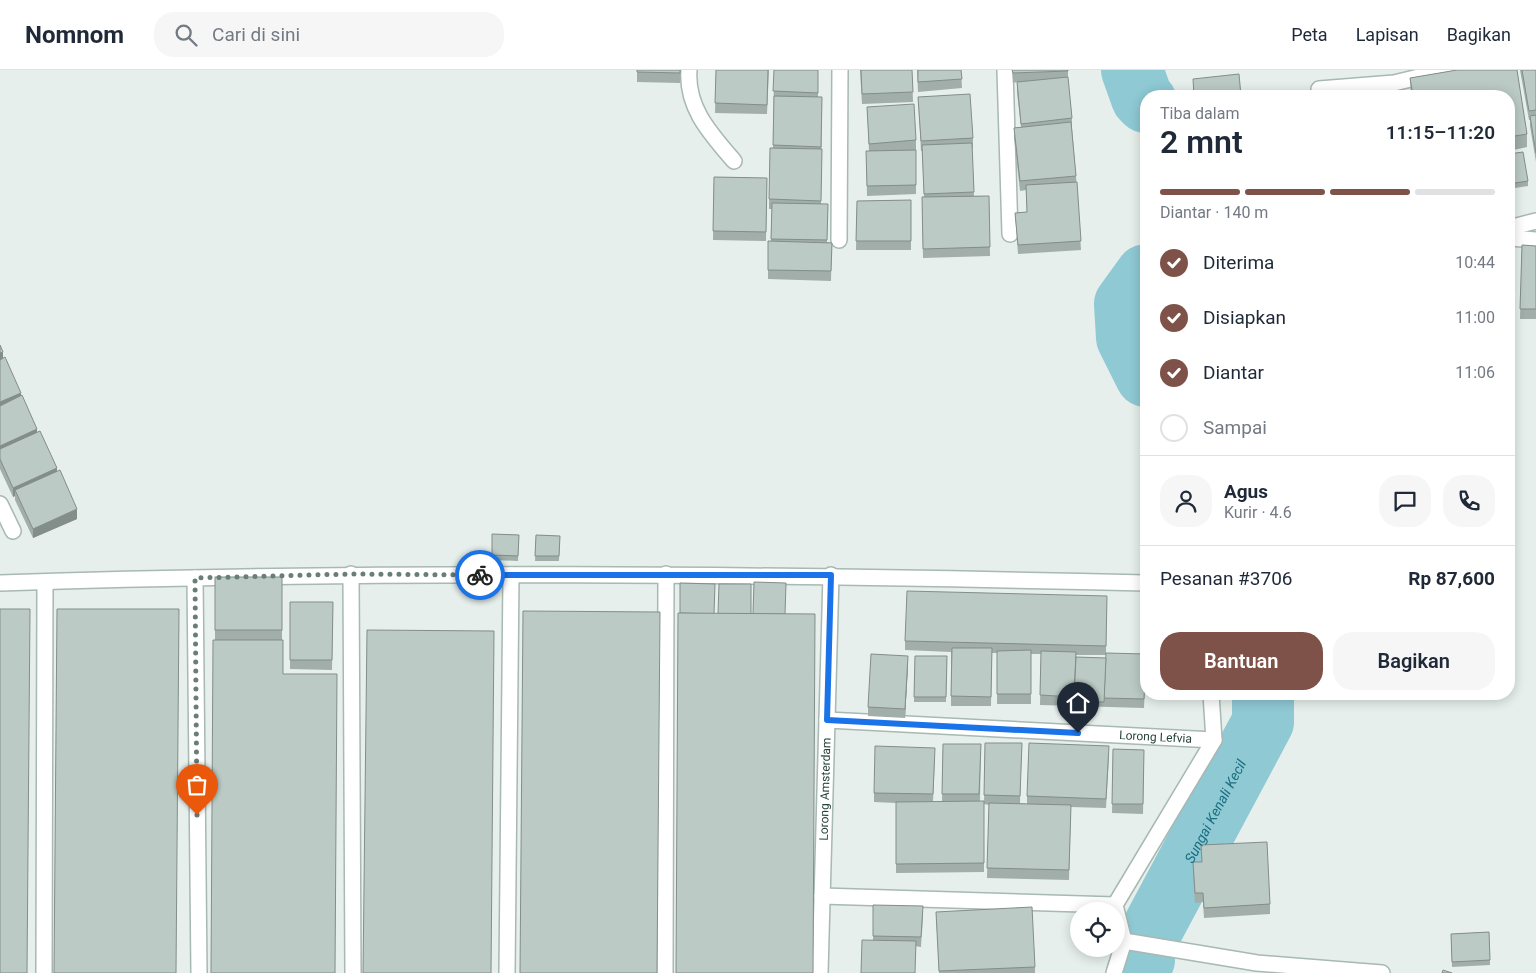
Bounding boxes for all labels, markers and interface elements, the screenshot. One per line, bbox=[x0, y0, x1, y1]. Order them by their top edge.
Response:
search box bbox=[154, 12, 504, 57]
text: Nomnom bbox=[25, 21, 124, 49]
icon: search bbox=[172, 21, 200, 49]
text: Cari di sini bbox=[212, 23, 300, 46]
text: Peta bbox=[1291, 24, 1328, 45]
text: Lapisan bbox=[1356, 24, 1419, 45]
text: Bagikan bbox=[1447, 24, 1511, 45]
text: Tiba dalam bbox=[1160, 104, 1239, 123]
text: 11:15–11:20 bbox=[1386, 121, 1495, 144]
text: 2 mnt bbox=[1160, 123, 1243, 161]
text: Diantar · 140 m bbox=[1160, 203, 1268, 222]
icon: check bbox=[1160, 249, 1188, 277]
text: Diterima bbox=[1203, 251, 1274, 274]
text: 10:44 bbox=[1455, 253, 1495, 272]
icon: check bbox=[1160, 304, 1188, 332]
text: Disiapkan bbox=[1203, 306, 1286, 329]
text: 11:00 bbox=[1455, 308, 1495, 327]
icon: check bbox=[1160, 359, 1188, 387]
text: Diantar bbox=[1203, 361, 1264, 384]
text: 11:06 bbox=[1455, 363, 1495, 382]
text: Sampai bbox=[1203, 416, 1267, 439]
button: person bbox=[1160, 475, 1212, 527]
button: chat bbox=[1379, 475, 1431, 527]
button: phone bbox=[1443, 475, 1495, 527]
text: Agus bbox=[1224, 480, 1268, 503]
text: Kurir · 4.6 bbox=[1224, 503, 1292, 522]
courier bbox=[455, 550, 505, 600]
icon: bike bbox=[466, 561, 494, 589]
text: Pesanan #3706 bbox=[1160, 567, 1293, 590]
text: Rp 87,600 bbox=[1408, 567, 1495, 590]
button: Bantuan bbox=[1160, 632, 1323, 690]
button: Bagikan bbox=[1333, 632, 1495, 690]
pin bbox=[1057, 682, 1099, 733]
icon: home bbox=[1064, 689, 1092, 717]
street label: Lorong Lefvia bbox=[1119, 728, 1192, 746]
street label: Lorong Amsterdam bbox=[817, 737, 834, 841]
water label: Sungai Kenali Kecil bbox=[1181, 756, 1250, 866]
pin bbox=[176, 764, 218, 815]
icon: bag bbox=[183, 771, 211, 799]
map controls bbox=[1070, 902, 1125, 957]
button: locate bbox=[1070, 902, 1125, 957]

